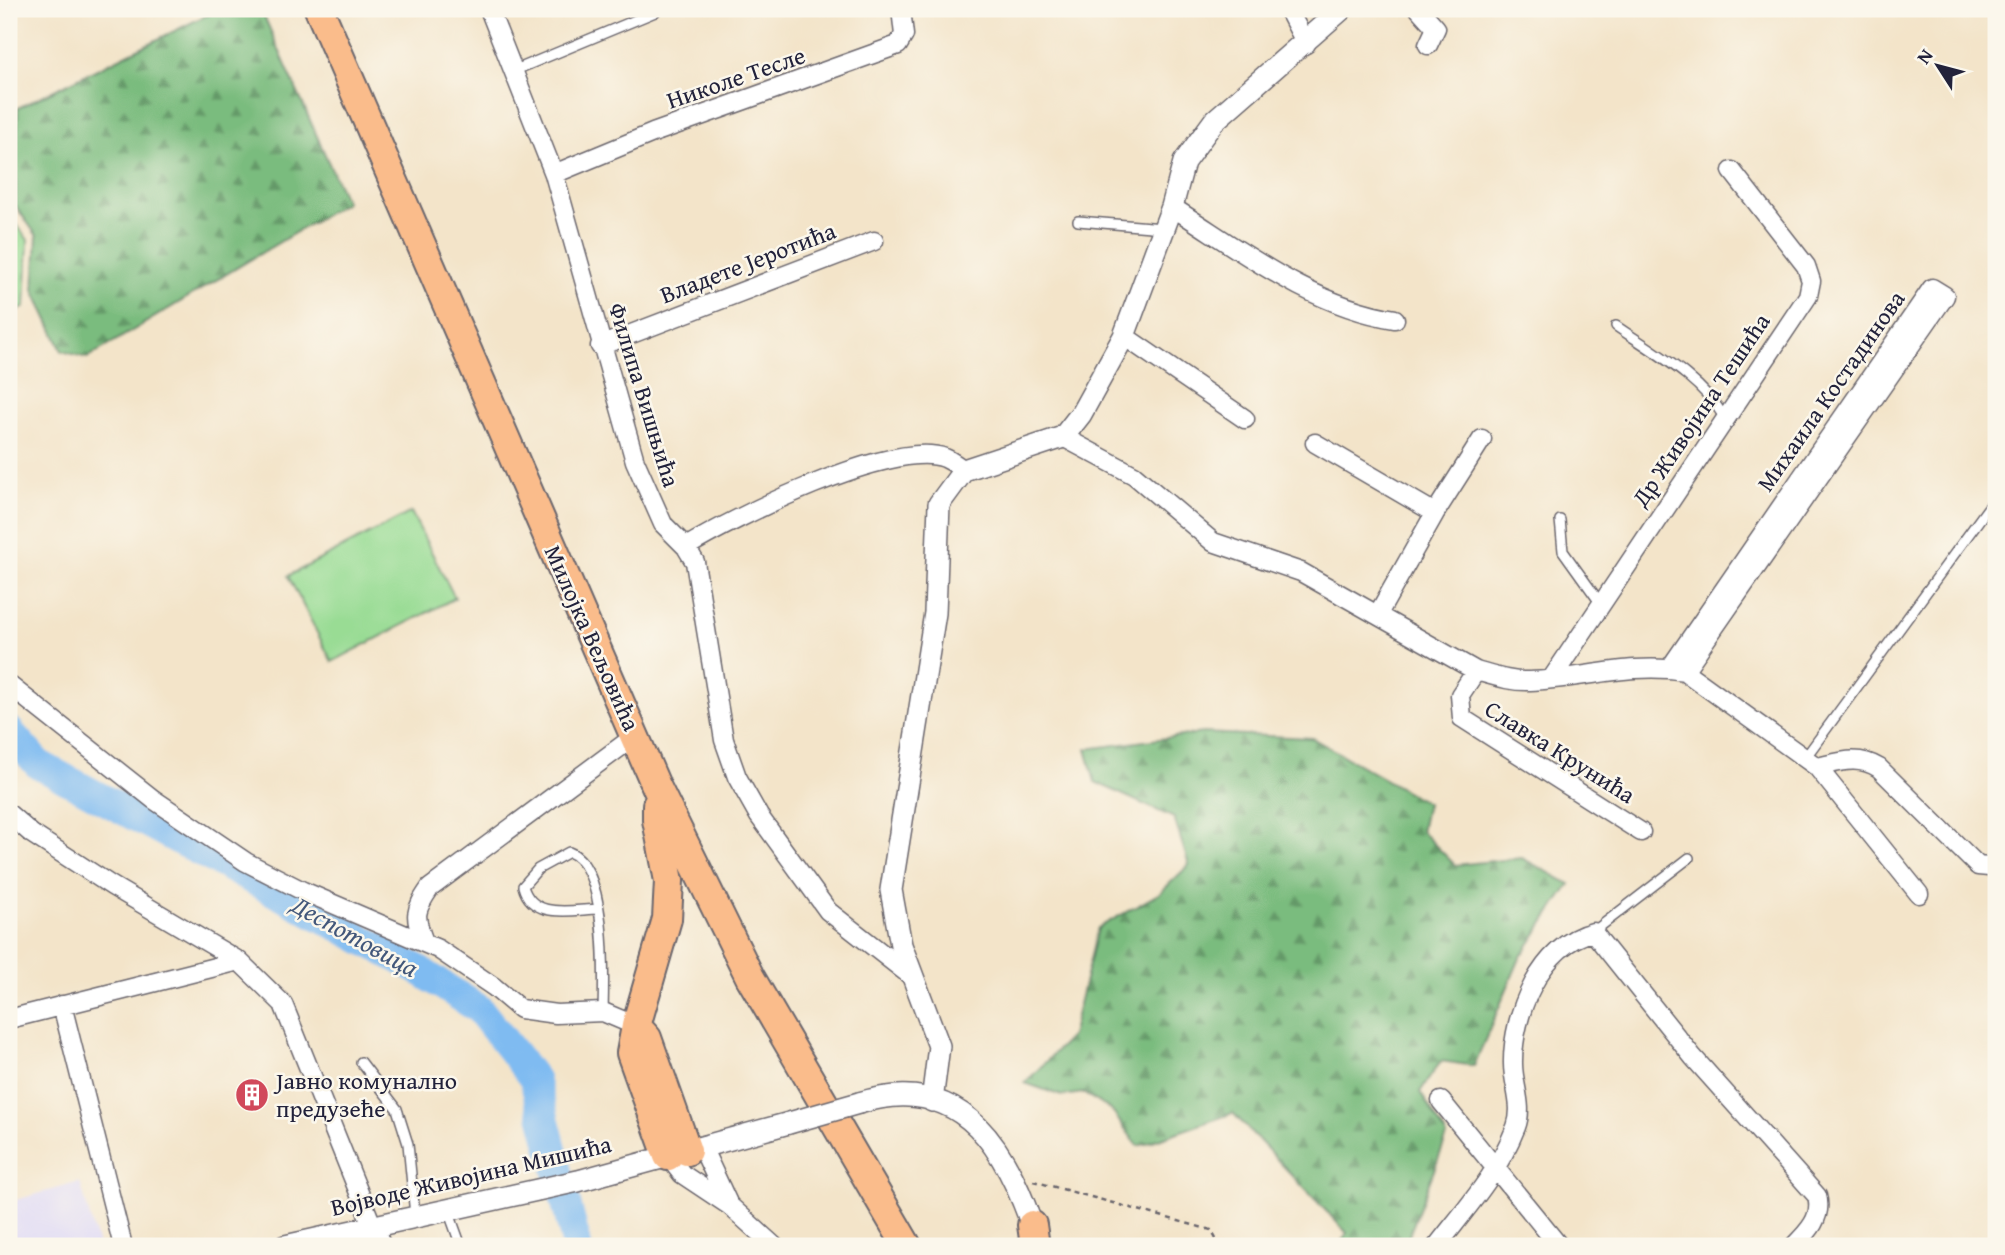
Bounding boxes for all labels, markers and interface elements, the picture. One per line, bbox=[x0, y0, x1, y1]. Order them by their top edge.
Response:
north arrow bbox=[1904, 32, 1974, 102]
street label: Николе Тесле bbox=[662, 37, 810, 118]
text: N bbox=[1909, 42, 1939, 69]
street label: Владете Јеротића bbox=[655, 213, 841, 312]
street label: Михаила Костадинова bbox=[1748, 283, 1914, 498]
street label: Филипа Вишњића bbox=[600, 298, 689, 492]
street label: Др Живојина Тешића bbox=[1622, 306, 1779, 514]
street label: Милојка Вељовића bbox=[536, 539, 649, 737]
street label: Славка Крунића bbox=[1478, 691, 1643, 812]
water label: Деспотовица bbox=[283, 884, 426, 987]
place label: Јавно комунално предузеће bbox=[273, 1063, 457, 1126]
building icon: Јавно комунално предузеће bbox=[233, 1076, 271, 1114]
street label: Војводе Живојина Мишића bbox=[327, 1126, 615, 1225]

